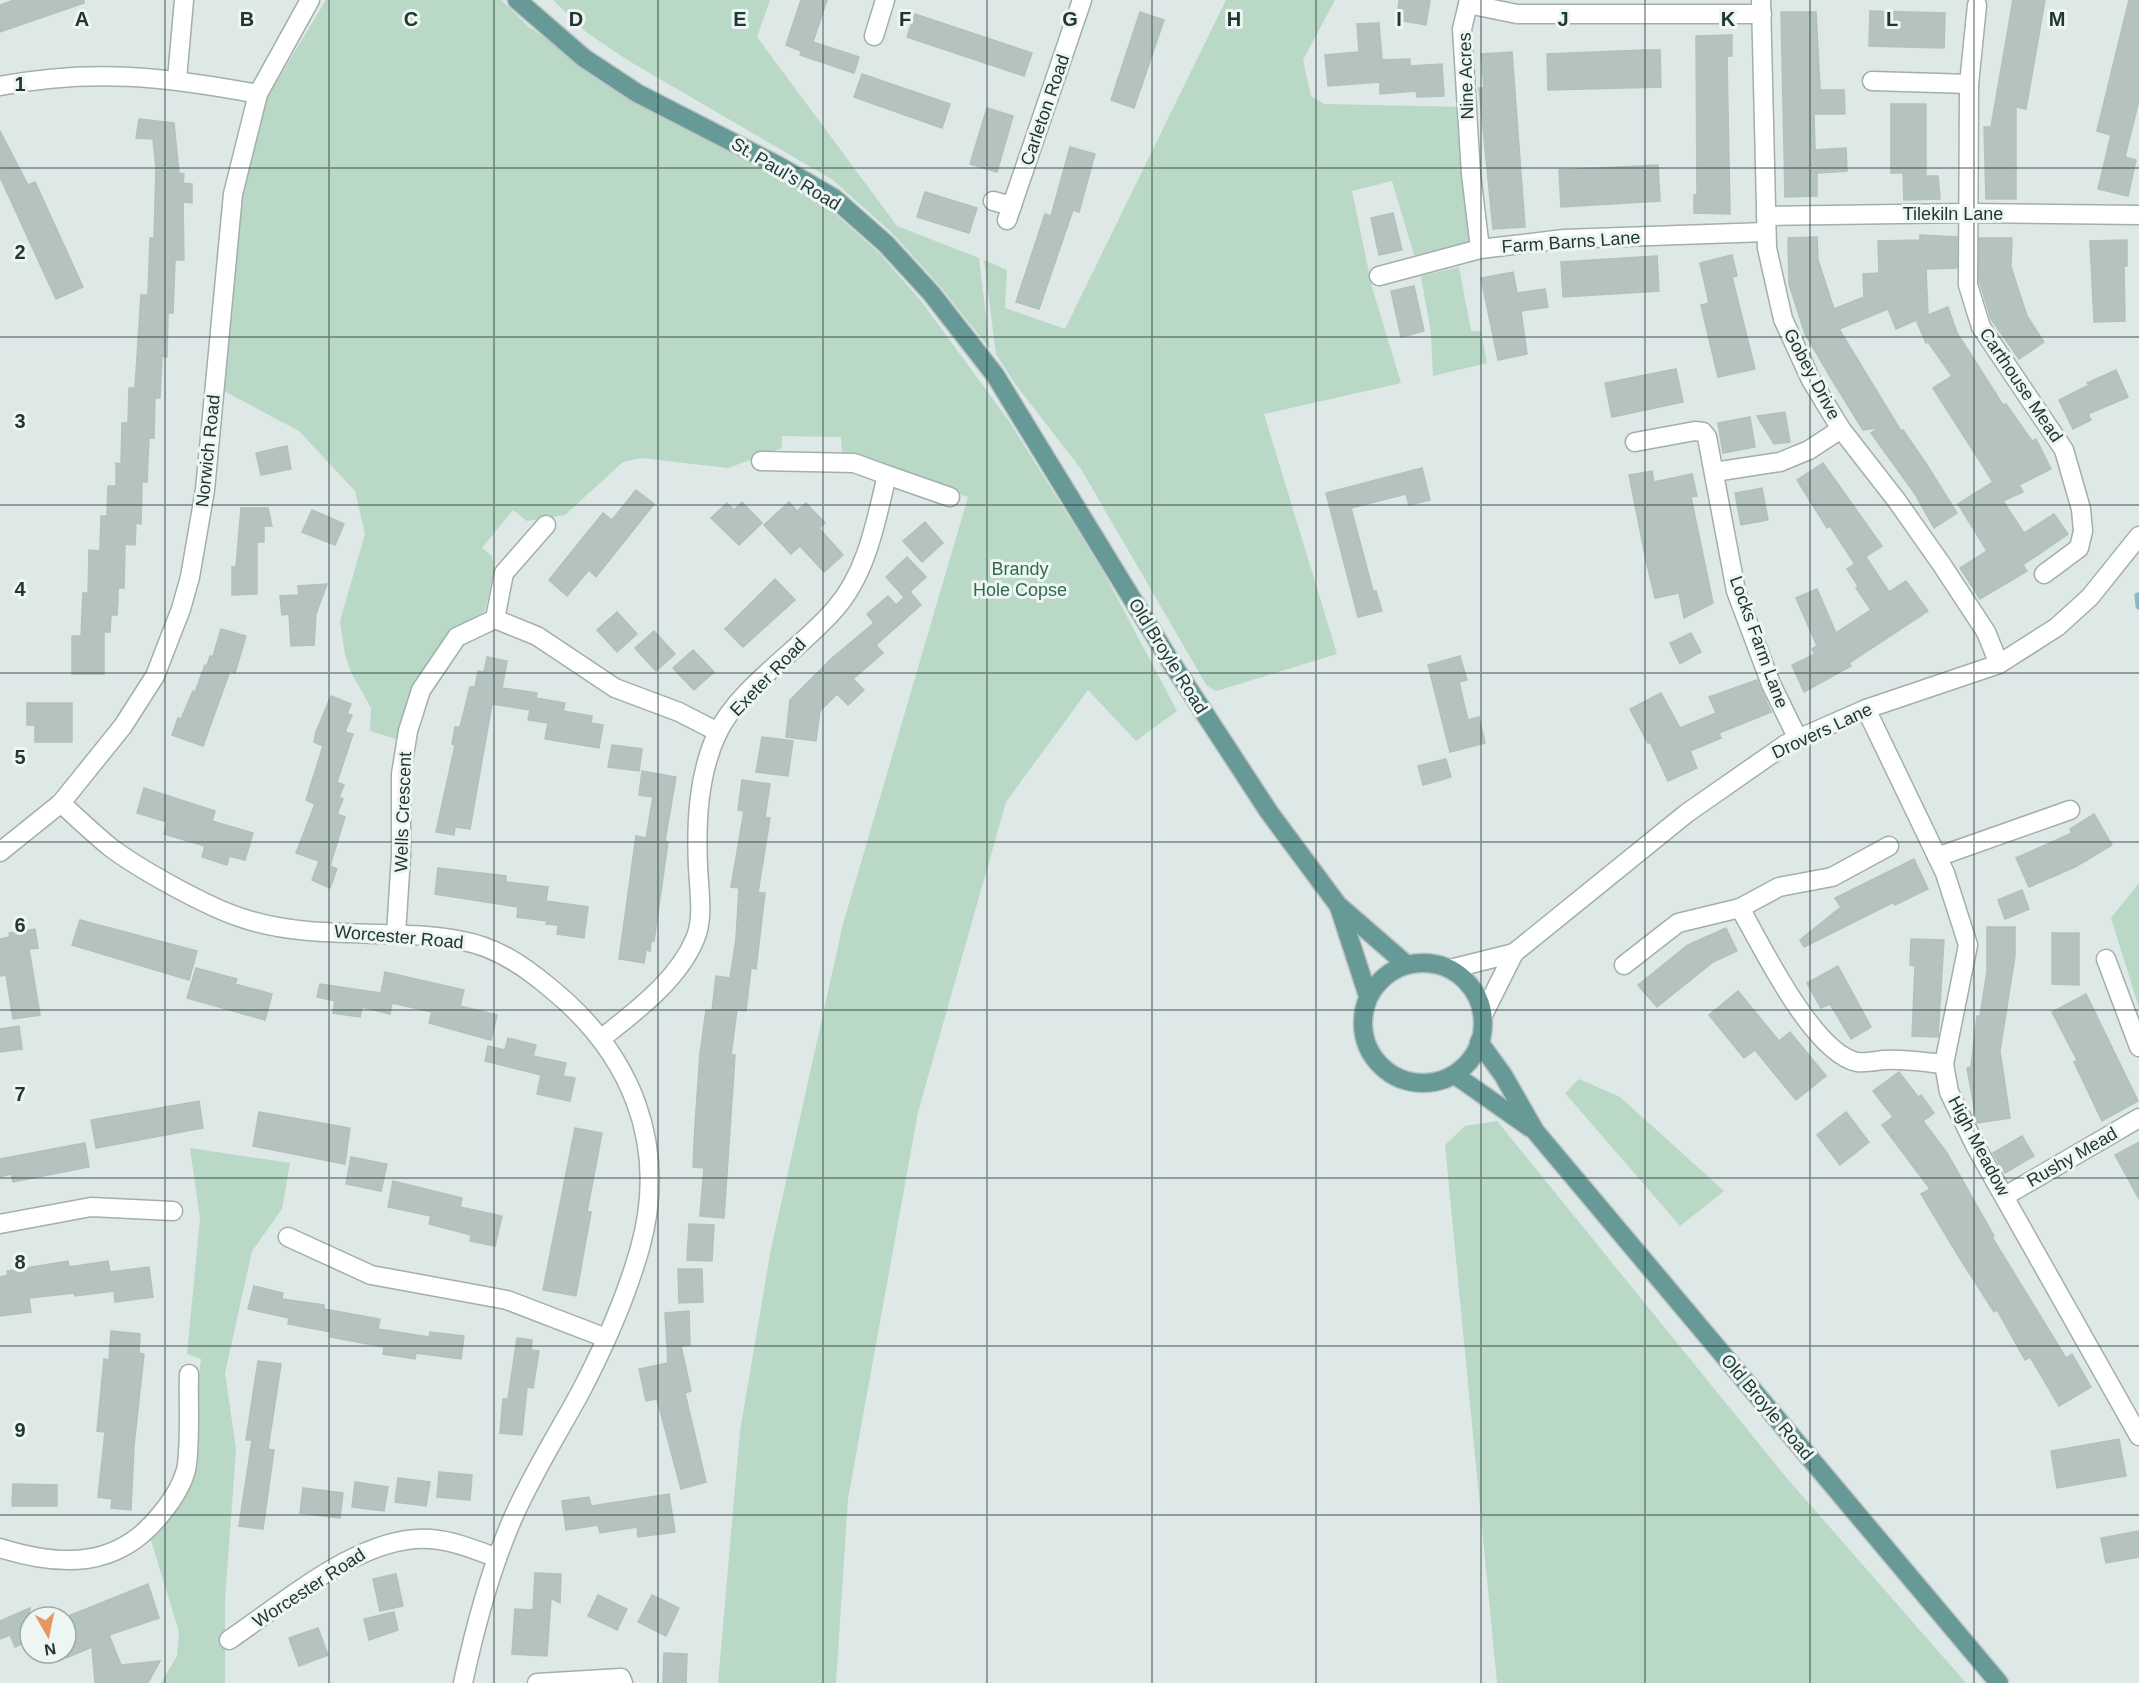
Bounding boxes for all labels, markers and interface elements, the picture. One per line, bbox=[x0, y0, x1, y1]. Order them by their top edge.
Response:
text: A bbox=[75, 8, 89, 30]
text: B bbox=[240, 8, 254, 30]
text: C bbox=[404, 8, 418, 30]
text: D bbox=[569, 8, 583, 30]
text: E bbox=[733, 8, 747, 30]
text: F bbox=[899, 8, 911, 30]
text: G bbox=[1062, 8, 1078, 30]
text: H bbox=[1227, 8, 1241, 30]
text: I bbox=[1396, 8, 1402, 30]
text: J bbox=[1557, 8, 1569, 30]
text: K bbox=[1721, 8, 1736, 30]
text: L bbox=[1886, 8, 1898, 30]
text: M bbox=[2049, 8, 2065, 30]
street label: Nine Acres bbox=[1454, 32, 1478, 120]
street label: Carleton Road bbox=[1017, 52, 1073, 168]
text: 1 bbox=[14, 73, 26, 95]
street label: St. Paul's Road bbox=[728, 134, 844, 214]
street label: Tilekiln Lane bbox=[1903, 204, 2003, 224]
street label: Farm Barns Lane bbox=[1501, 227, 1641, 257]
text: 2 bbox=[14, 241, 26, 263]
street label: Carthouse Mead bbox=[1976, 324, 2066, 446]
street label: Gobey Drive bbox=[1780, 325, 1844, 423]
street label: Norwich Road bbox=[192, 394, 224, 508]
text: 3 bbox=[14, 410, 26, 432]
park label: Brandy Hole Copse bbox=[973, 559, 1067, 600]
street label: Locks Farm Lane bbox=[1726, 573, 1792, 711]
text: 4 bbox=[14, 578, 26, 600]
street label: Old Broyle Road bbox=[1125, 595, 1211, 717]
street label: Exeter Road bbox=[726, 634, 810, 720]
street label: Drovers Lane bbox=[1769, 699, 1875, 763]
text: 5 bbox=[14, 746, 26, 768]
street label: Wells Crescent bbox=[391, 751, 415, 873]
text: 6 bbox=[14, 914, 26, 936]
street label: Worcester Road bbox=[334, 921, 464, 953]
text: 7 bbox=[14, 1083, 26, 1105]
street label: High Meadow bbox=[1944, 1093, 2014, 1200]
street label: Rushy Mead bbox=[2023, 1123, 2121, 1191]
text: 8 bbox=[14, 1251, 26, 1273]
street label: Old Broyle Road bbox=[1717, 1350, 1817, 1464]
text: 9 bbox=[14, 1419, 26, 1441]
street label: Worcester Road bbox=[249, 1544, 369, 1632]
north arrow bbox=[18, 1605, 78, 1665]
text: N bbox=[43, 1640, 57, 1659]

